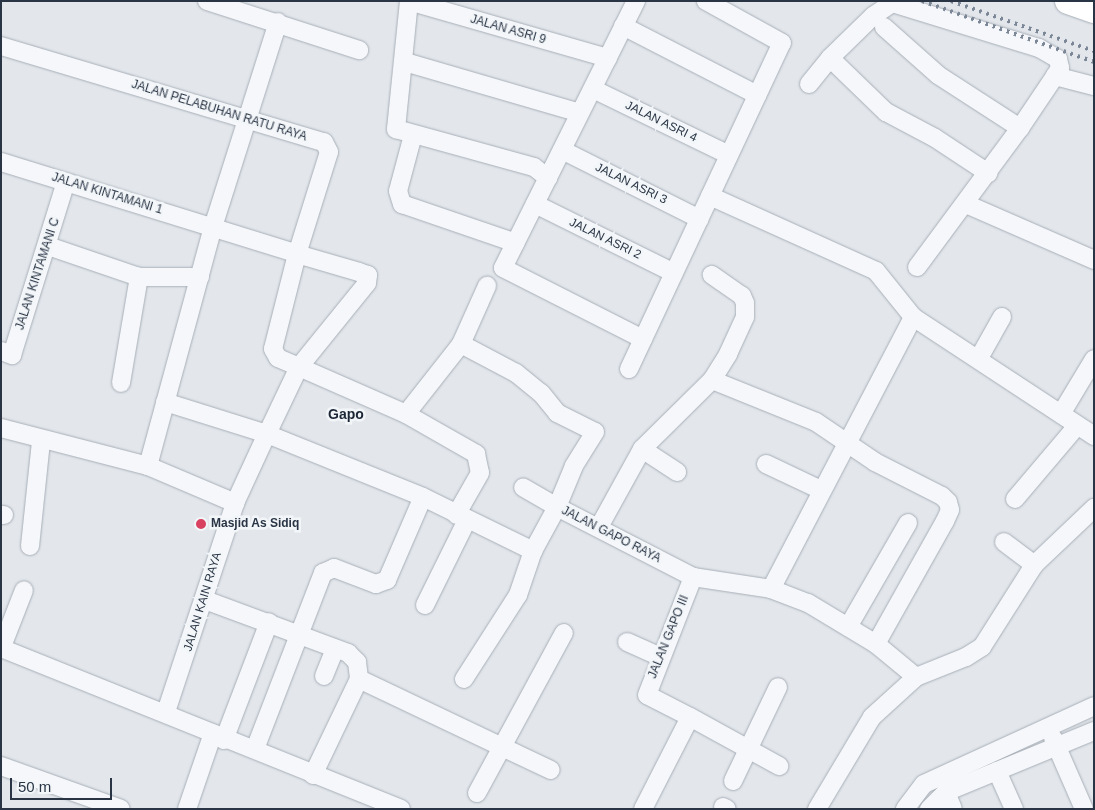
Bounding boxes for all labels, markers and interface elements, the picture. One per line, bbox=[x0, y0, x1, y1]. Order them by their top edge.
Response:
street label: JALAN ASRI 9 bbox=[468, 12, 548, 48]
street label: JALAN PELABUHAN RATU RAYA bbox=[130, 77, 308, 145]
street label: JALAN ASRI 4 bbox=[622, 98, 700, 146]
street label: JALAN ASRI 3 bbox=[592, 160, 670, 208]
street label: JALAN KINTAMANI 1 bbox=[50, 170, 164, 218]
street label: JALAN ASRI 2 bbox=[566, 215, 644, 263]
street label: JALAN KINTAMANI C bbox=[13, 216, 63, 332]
district label: Gapo bbox=[328, 406, 364, 422]
street label: JALAN GAPO RAYA bbox=[559, 504, 663, 566]
place label: Masjid As Sidiq bbox=[211, 517, 300, 531]
marker: Masjid As Sidiq bbox=[195, 518, 207, 530]
street label: JALAN KAIN RAYA bbox=[181, 551, 225, 653]
street label: JALAN GAPO III bbox=[646, 593, 692, 681]
scale bar bbox=[12, 768, 115, 800]
text: 50 m bbox=[18, 778, 51, 795]

